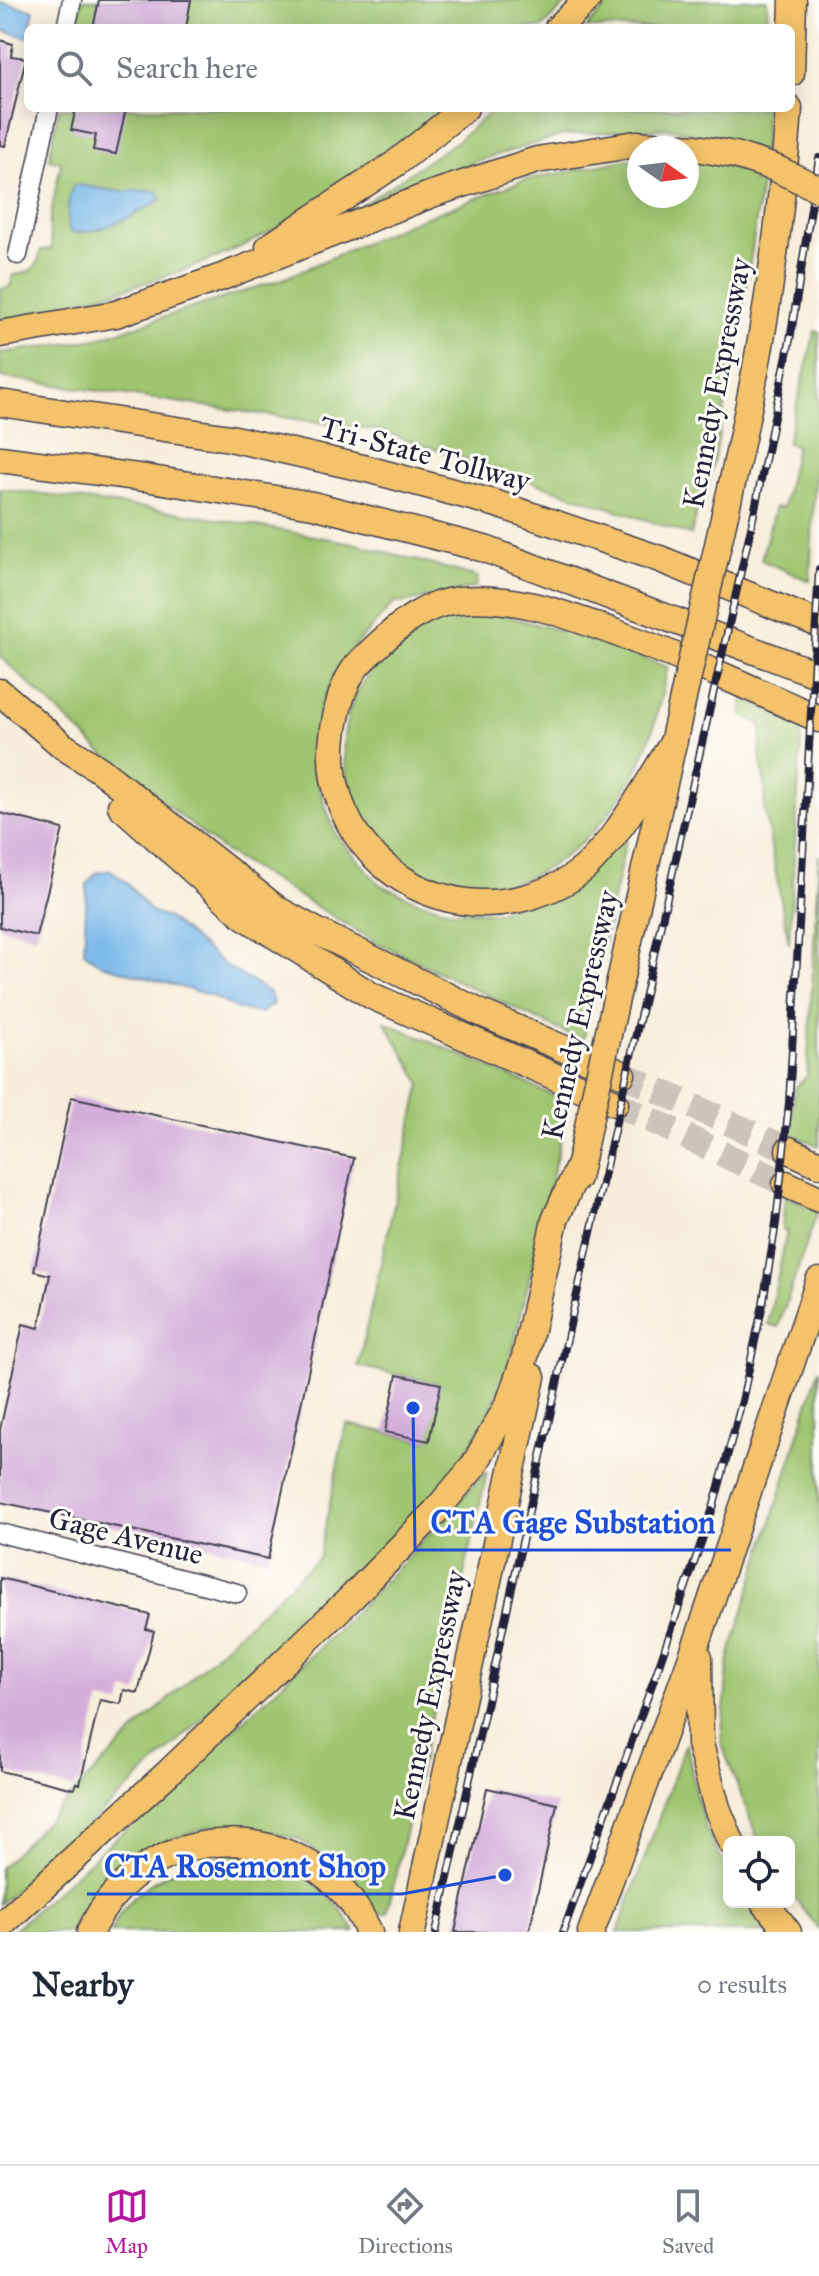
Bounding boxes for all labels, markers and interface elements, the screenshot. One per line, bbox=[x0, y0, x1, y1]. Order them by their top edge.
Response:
search box bbox=[24, 24, 795, 112]
icon: search bbox=[52, 46, 96, 90]
text: Search here bbox=[116, 50, 258, 86]
north arrow bbox=[627, 136, 699, 208]
street label: Kennedy Expressway bbox=[675, 254, 759, 512]
street label: Tri-State Tollway bbox=[316, 409, 535, 500]
street label: Kennedy Expressway bbox=[534, 886, 626, 1143]
callout: CTA Gage Substation bbox=[415, 1494, 731, 1550]
street label: Gage Avenue bbox=[45, 1499, 207, 1573]
text: CTA Gage Substation bbox=[431, 1503, 716, 1542]
street label: Kennedy Expressway bbox=[386, 1566, 474, 1823]
map controls bbox=[723, 1836, 795, 1908]
button: locate bbox=[723, 1836, 795, 1908]
callout: CTA Rosemont Shop bbox=[87, 1838, 402, 1894]
text: CTA Rosemont Shop bbox=[104, 1847, 386, 1886]
text: Nearby bbox=[32, 1964, 134, 2005]
text: 0 results bbox=[697, 1968, 787, 2000]
tab: Map bbox=[105, 2184, 149, 2259]
tab: Directions bbox=[358, 2184, 453, 2259]
tab: Saved bbox=[662, 2184, 714, 2259]

